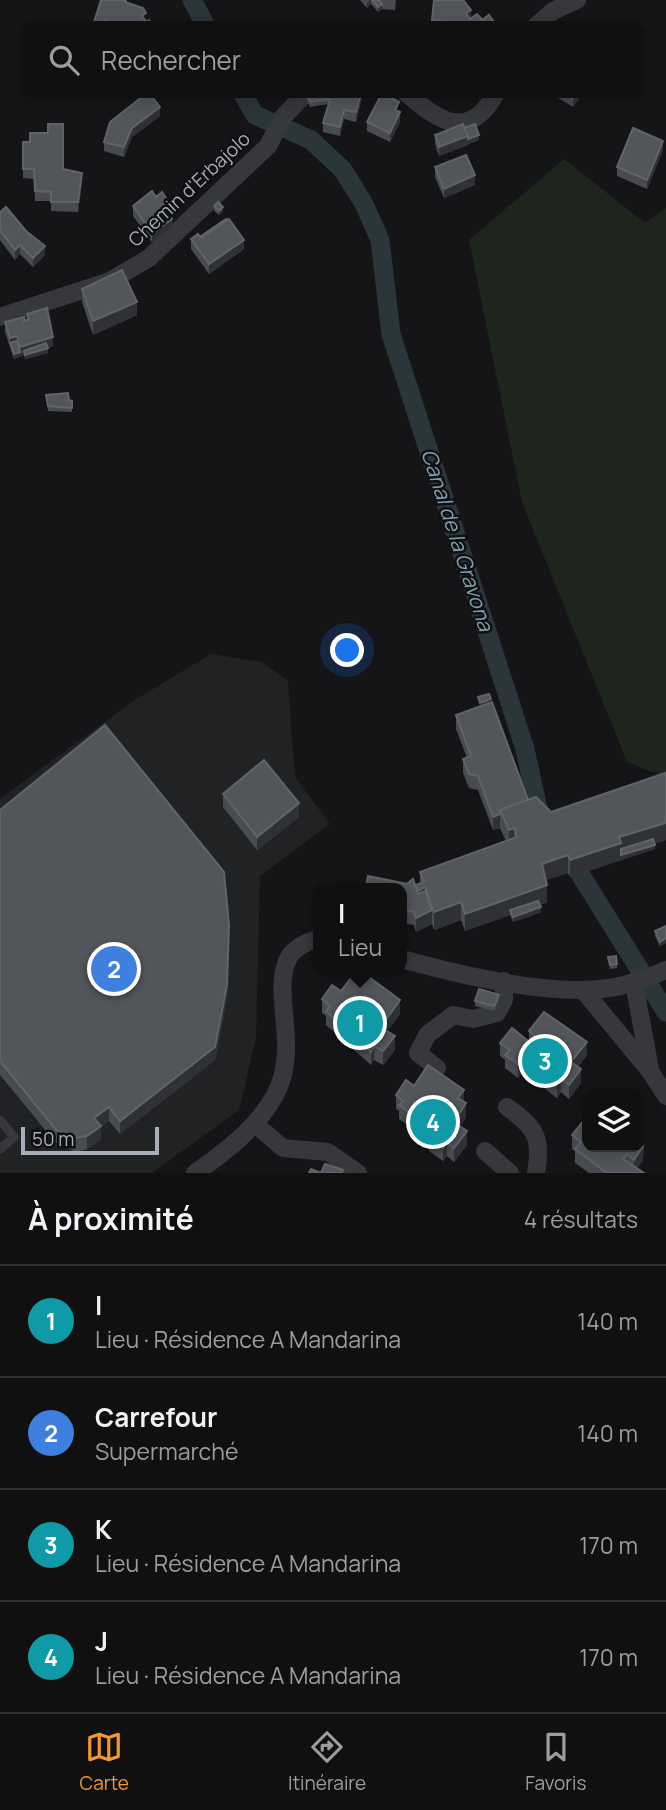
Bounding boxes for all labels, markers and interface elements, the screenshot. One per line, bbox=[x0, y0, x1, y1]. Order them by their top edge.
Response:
search box bbox=[21, 21, 645, 98]
icon: search bbox=[45, 41, 83, 79]
text: Rechercher bbox=[101, 42, 241, 78]
street label: Chemin d'Erbajolo bbox=[122, 126, 256, 252]
water label: Canal de la Gravona bbox=[415, 445, 501, 635]
your location bbox=[330, 633, 364, 667]
popup bbox=[313, 883, 407, 974]
text: I bbox=[338, 895, 345, 931]
text: Lieu bbox=[338, 931, 382, 963]
pin: 2 bbox=[91, 943, 137, 995]
pin: 1 bbox=[337, 997, 383, 1049]
pin: 3 bbox=[522, 1035, 568, 1087]
map controls bbox=[582, 1089, 645, 1152]
button: layers bbox=[582, 1089, 645, 1152]
pin: 4 bbox=[410, 1096, 456, 1148]
scale bar bbox=[21, 1124, 159, 1156]
text: 50 m bbox=[32, 1126, 74, 1152]
text: À proximité bbox=[28, 1198, 194, 1239]
text: 4 résultats bbox=[524, 1203, 638, 1235]
text: I bbox=[95, 1287, 102, 1323]
text: 1 bbox=[46, 1305, 56, 1337]
text: 140 m bbox=[577, 1305, 638, 1337]
text: Lieu · Résidence A Mandarina bbox=[95, 1323, 401, 1355]
text: Carrefour bbox=[95, 1399, 217, 1435]
text: 2 bbox=[44, 1417, 58, 1449]
text: 140 m bbox=[577, 1417, 638, 1449]
text: Supermarché bbox=[95, 1435, 238, 1467]
text: K bbox=[95, 1511, 112, 1547]
text: 3 bbox=[44, 1529, 58, 1561]
text: 170 m bbox=[579, 1529, 638, 1561]
text: Lieu · Résidence A Mandarina bbox=[95, 1547, 401, 1579]
text: J bbox=[95, 1623, 108, 1659]
text: 4 bbox=[44, 1641, 58, 1673]
text: 170 m bbox=[579, 1641, 638, 1673]
text: Lieu · Résidence A Mandarina bbox=[95, 1659, 401, 1691]
tab: Carte bbox=[80, 1728, 129, 1796]
tab: Itinéraire bbox=[288, 1728, 366, 1796]
tab: Favoris bbox=[525, 1728, 586, 1796]

